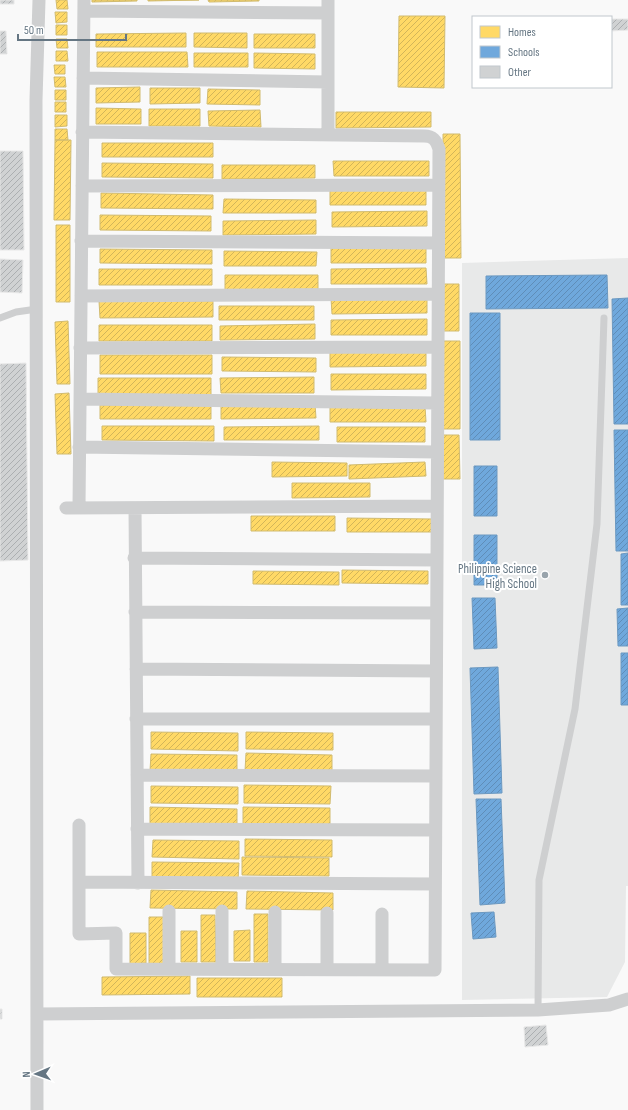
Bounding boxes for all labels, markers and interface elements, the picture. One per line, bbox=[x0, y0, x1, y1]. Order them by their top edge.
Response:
scale bar bbox=[18, 16, 126, 42]
legend bbox=[472, 16, 612, 88]
text: 50 m bbox=[24, 23, 44, 38]
text: Homes bbox=[508, 25, 536, 40]
text: Schools bbox=[508, 45, 540, 60]
text: Other bbox=[508, 65, 532, 80]
place label: Philippine Science High School bbox=[458, 561, 537, 592]
marker: Philippine Science High School bbox=[540, 570, 550, 580]
north arrow bbox=[16, 1054, 56, 1094]
text: N bbox=[20, 1071, 33, 1077]

